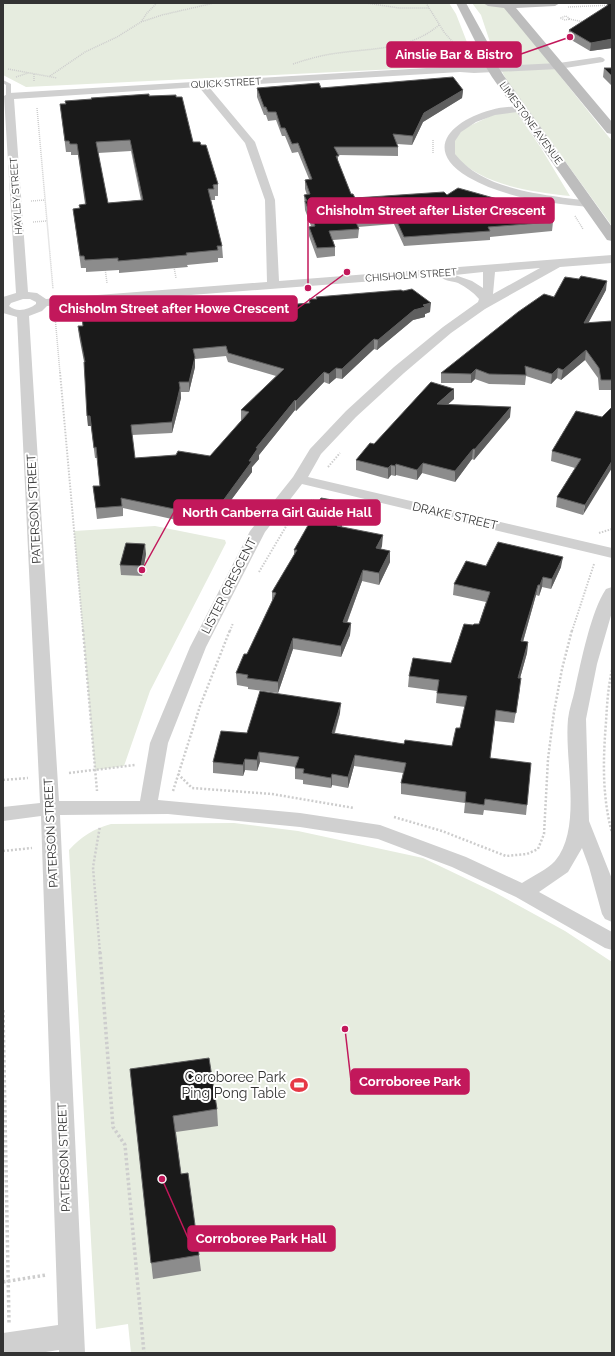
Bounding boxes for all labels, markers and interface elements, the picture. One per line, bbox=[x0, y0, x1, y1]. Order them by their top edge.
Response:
callout: Ainslie Bar & Bistro bbox=[387, 42, 521, 67]
text: Ainslie Bar & Bistro bbox=[395, 47, 513, 62]
street label: QUICK STREET bbox=[191, 76, 261, 90]
street label: LIMESTONE AVENUE bbox=[497, 80, 565, 166]
street label: HAYLEY STREET bbox=[8, 157, 24, 235]
callout: Chisholm Street after Lister Crescent bbox=[308, 198, 554, 223]
text: Chisholm Street after Lister Crescent bbox=[316, 203, 546, 218]
street label: CHISHOLM STREET bbox=[365, 266, 457, 284]
callout: Chisholm Street after Howe Crescent bbox=[50, 296, 297, 321]
text: Chisholm Street after Howe Crescent bbox=[59, 301, 289, 316]
street label: PATERSON STREET bbox=[24, 453, 44, 564]
street label: DRAKE STREET bbox=[411, 499, 500, 533]
callout: North Canberra Girl Guide Hall bbox=[174, 500, 380, 525]
text: North Canberra Girl Guide Hall bbox=[182, 505, 373, 520]
street label: LISTER CRESCENT bbox=[199, 535, 259, 636]
street label: PATERSON STREET bbox=[41, 777, 61, 888]
place label: Coroboree Park Ping Pong Table bbox=[182, 1069, 287, 1101]
callout: Corroboree Park bbox=[351, 1069, 469, 1094]
text: Corroboree Park bbox=[359, 1074, 462, 1089]
sports icon: Coroboree Park Ping Pong Table bbox=[289, 1075, 309, 1095]
street label: PATERSON STREET bbox=[55, 1101, 73, 1212]
callout: Corroboree Park Hall bbox=[188, 1226, 335, 1251]
text: Corroboree Park Hall bbox=[196, 1231, 327, 1246]

